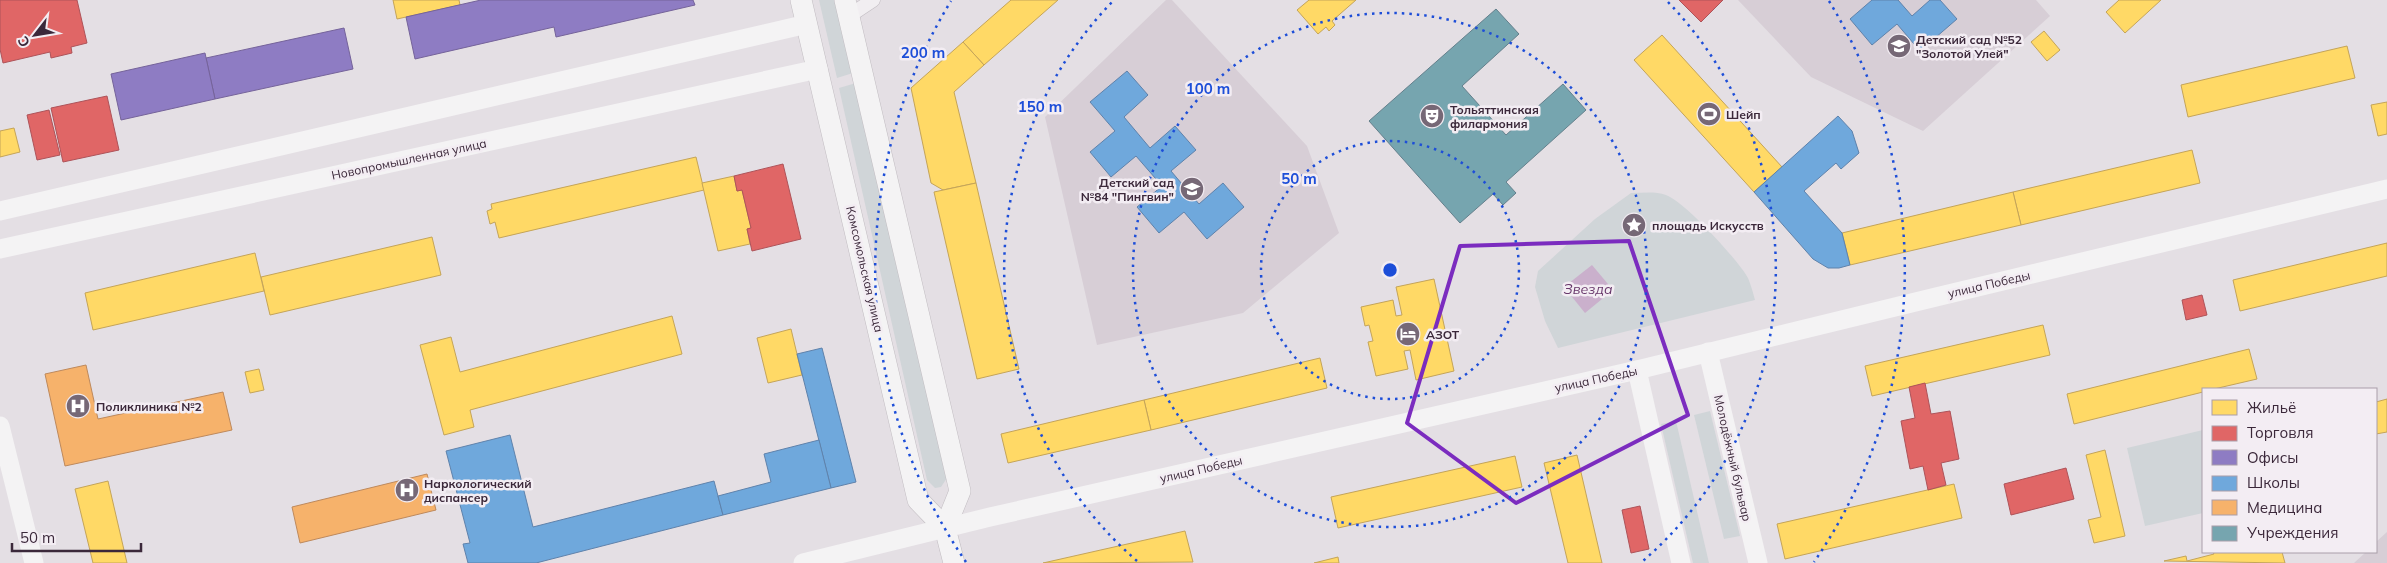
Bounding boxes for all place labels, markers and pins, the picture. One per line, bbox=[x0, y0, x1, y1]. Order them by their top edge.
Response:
place label: Детский сад №52 "Золотой Улей" bbox=[1916, 32, 2022, 61]
school or university icon: Детский сад №52 "Золотой Улей" bbox=[1886, 33, 1912, 59]
sports icon: Шейп bbox=[1696, 101, 1722, 127]
place label: Тольяттинская филармония bbox=[1450, 102, 1539, 131]
theatre icon: Тольяттинская филармония bbox=[1419, 103, 1445, 129]
place label: Шейп bbox=[1726, 107, 1761, 122]
place label: Детский сад №84 "Пингвин" bbox=[1081, 175, 1174, 204]
school or university icon: Детский сад №84 "Пингвин" bbox=[1179, 176, 1205, 202]
place icon: площадь Искусств bbox=[1621, 212, 1647, 238]
place label: площадь Искусств bbox=[1652, 218, 1764, 233]
centre of rings bbox=[1381, 261, 1399, 279]
hotel icon: АЗОТ bbox=[1395, 321, 1421, 347]
place label: АЗОТ bbox=[1426, 327, 1460, 342]
hospital icon: Поликлиника №2 bbox=[65, 393, 91, 419]
place label: Поликлиника №2 bbox=[96, 399, 202, 414]
place label: Наркологический диспансер bbox=[424, 476, 532, 505]
hospital icon: Наркологический диспансер bbox=[394, 477, 420, 503]

